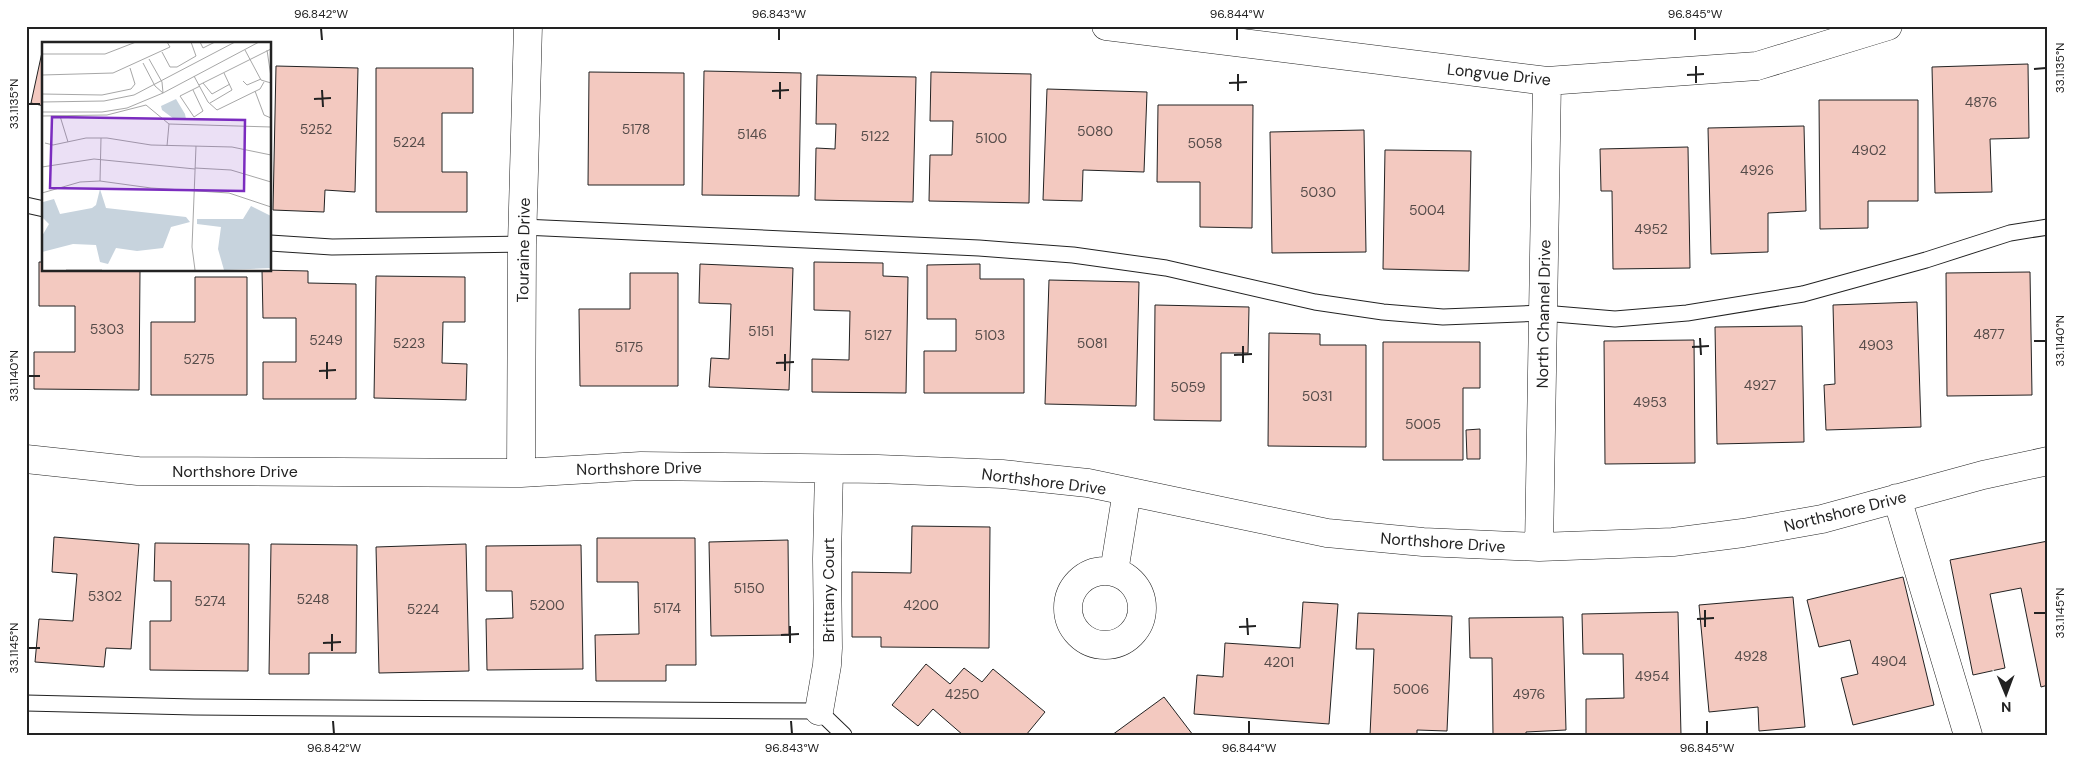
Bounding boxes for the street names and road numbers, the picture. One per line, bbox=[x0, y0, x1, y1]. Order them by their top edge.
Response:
street label: Longvue Drive bbox=[1446, 59, 1552, 90]
street label: Touraine Drive bbox=[512, 197, 535, 303]
street label: North Channel Drive bbox=[1532, 239, 1555, 389]
street label: Northshore Drive bbox=[576, 457, 702, 480]
street label: Northshore Drive bbox=[172, 461, 298, 482]
street label: Northshore Drive bbox=[980, 463, 1108, 500]
street label: Northshore Drive bbox=[1782, 486, 1909, 537]
street label: Northshore Drive bbox=[1380, 528, 1506, 557]
street label: Brittany Court bbox=[818, 537, 839, 643]

